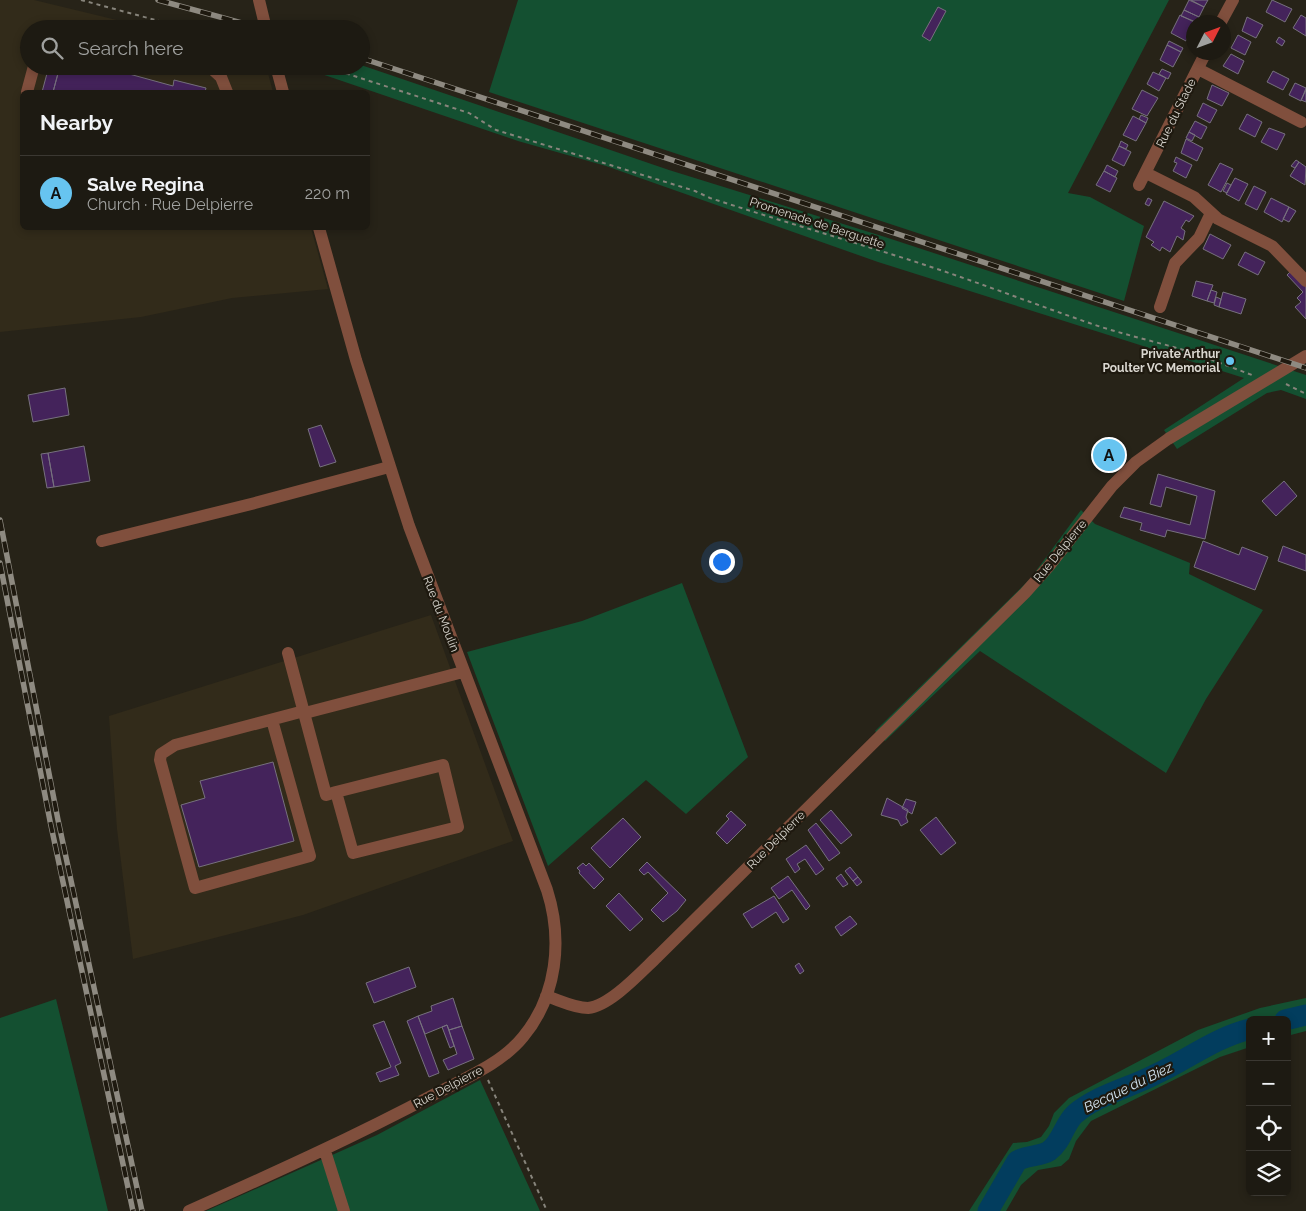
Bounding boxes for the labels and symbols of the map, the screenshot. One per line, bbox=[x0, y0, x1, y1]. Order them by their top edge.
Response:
north arrow bbox=[1186, 15, 1231, 60]
street label: Rue du Stade bbox=[1153, 76, 1199, 150]
street label: Promenade de Berguette bbox=[748, 195, 886, 251]
place label: Private Arthur Poulter VC Memorial bbox=[1102, 347, 1220, 375]
marker: Private Arthur Poulter VC Memorial bbox=[1224, 355, 1236, 367]
pin: A bbox=[1093, 436, 1125, 474]
street label: Rue Delpierre bbox=[1031, 517, 1089, 585]
your location bbox=[709, 549, 735, 575]
street label: Rue du Moulin bbox=[420, 574, 462, 654]
street label: Rue Delpierre bbox=[744, 808, 808, 872]
water label: Becque du Biez bbox=[1081, 1058, 1175, 1115]
street label: Rue Delpierre bbox=[411, 1063, 485, 1111]

